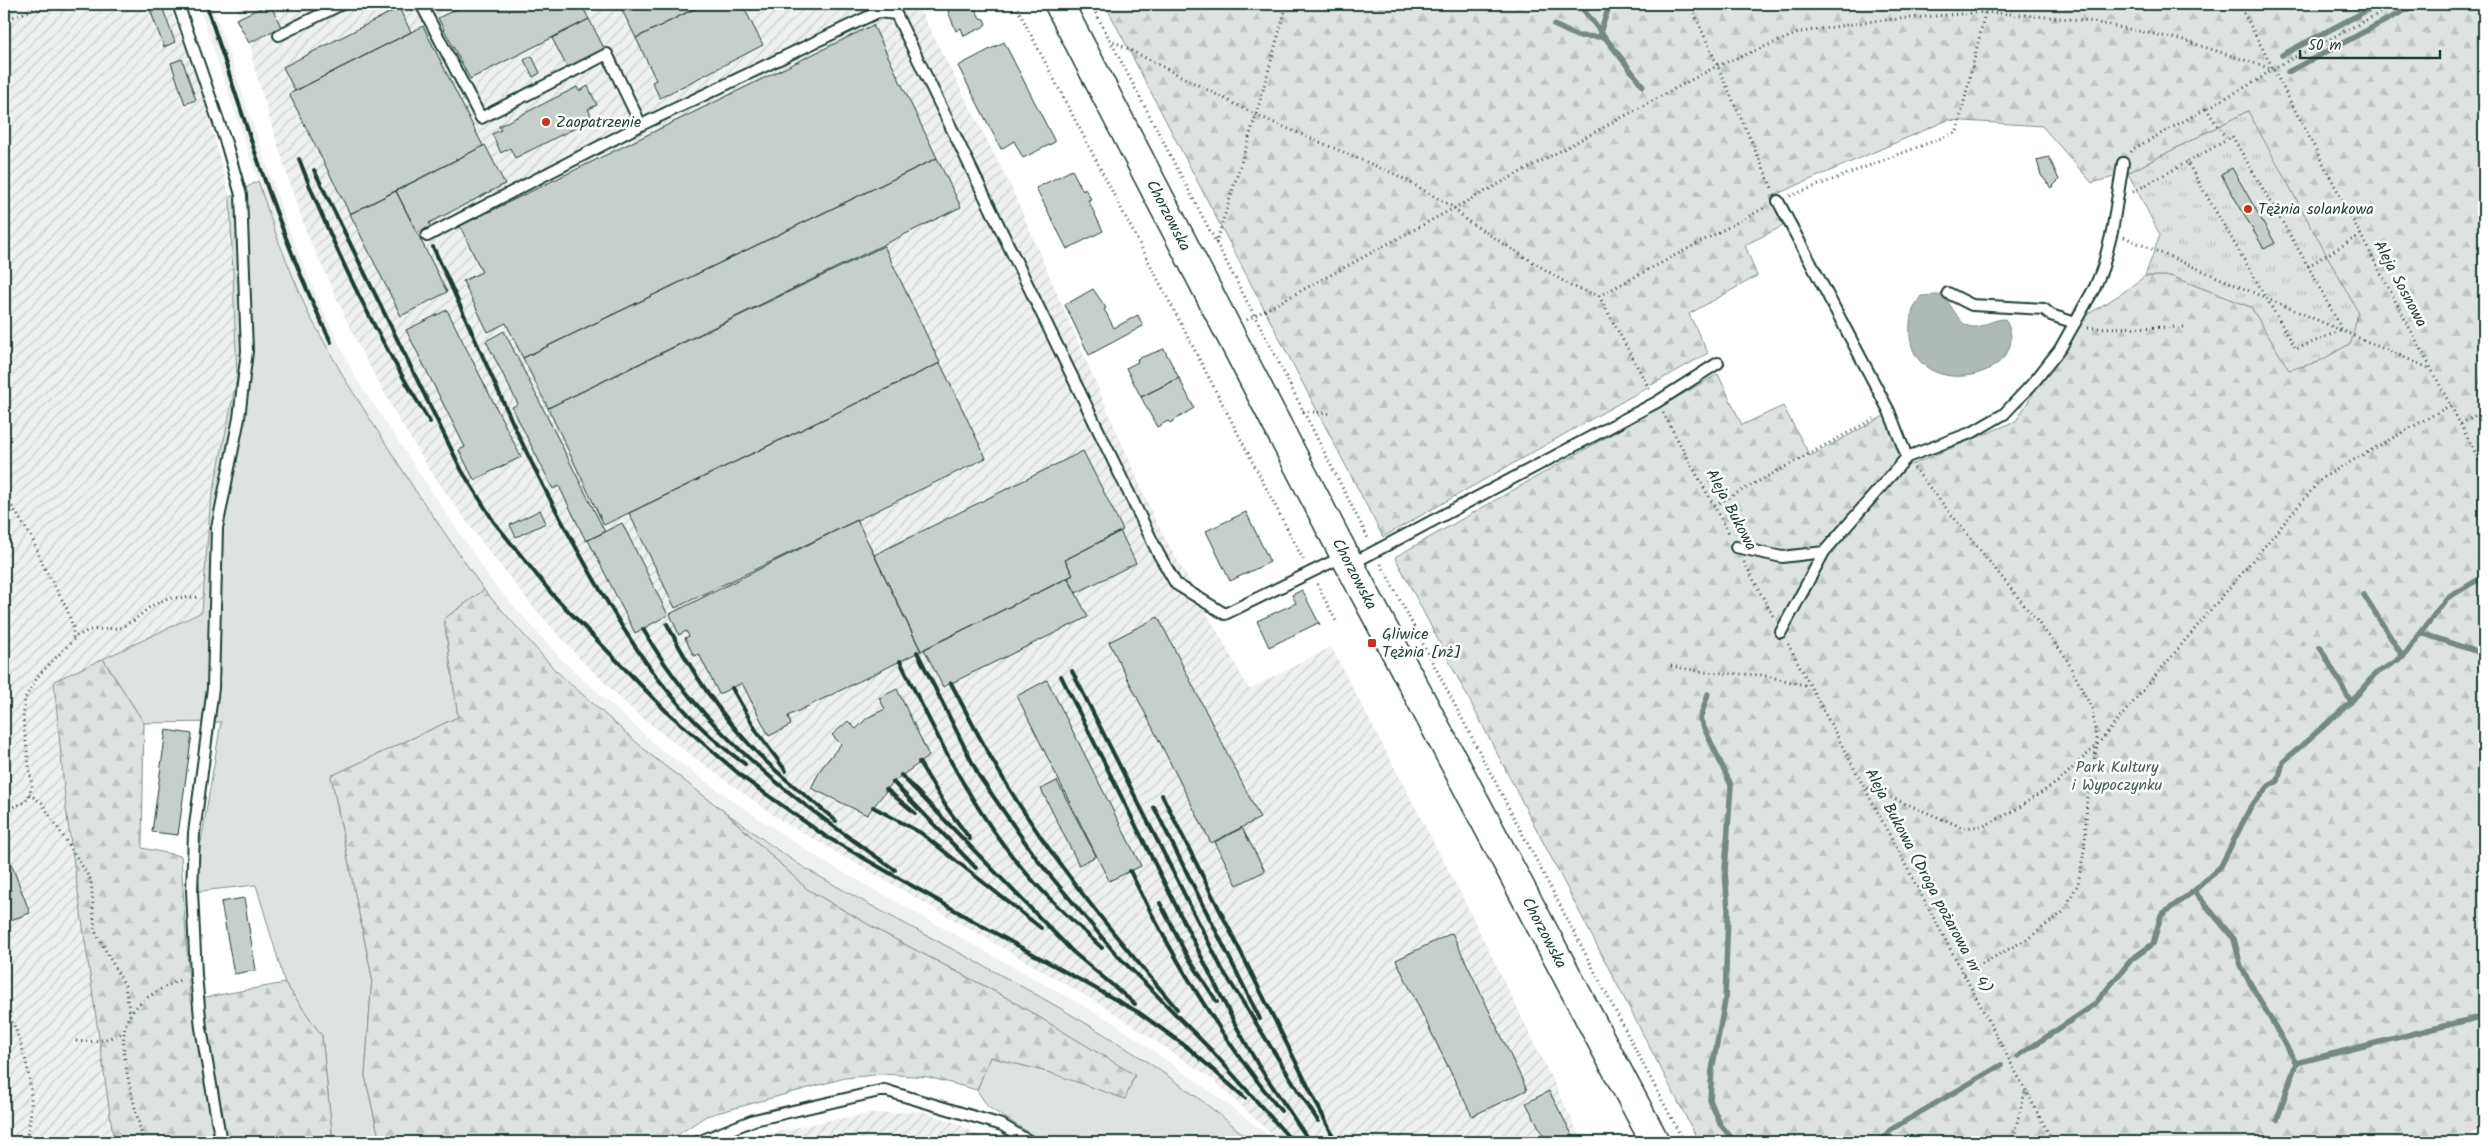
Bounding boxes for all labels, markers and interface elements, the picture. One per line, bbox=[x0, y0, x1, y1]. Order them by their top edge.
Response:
scale bar bbox=[2300, 28, 2440, 60]
text: 50 m bbox=[2308, 34, 2342, 58]
place label: Zaopatrzenie bbox=[556, 110, 641, 135]
marker: Zaopatrzenie bbox=[540, 116, 552, 128]
street label: Chorzowska bbox=[1140, 175, 1197, 256]
place label: Tężnia solankowa bbox=[2258, 197, 2374, 222]
marker: Tężnia solankowa bbox=[2242, 203, 2254, 215]
street label: Aleja Sosnowa bbox=[2367, 236, 2433, 332]
street label: Aleja Bukowa bbox=[1699, 465, 1763, 555]
street label: Chorzowska bbox=[1325, 534, 1384, 614]
place label: Gliwice Tężnia [nż] bbox=[1382, 622, 1461, 665]
marker: Gliwice Tężnia [nż] bbox=[1366, 637, 1378, 649]
park label: Park Kultury i Wypoczynku bbox=[2072, 755, 2163, 798]
street label: Aleja Bukowa (Droga pożarowa nr 4) bbox=[1858, 764, 1998, 998]
street label: Chorzowska bbox=[1515, 893, 1574, 973]

